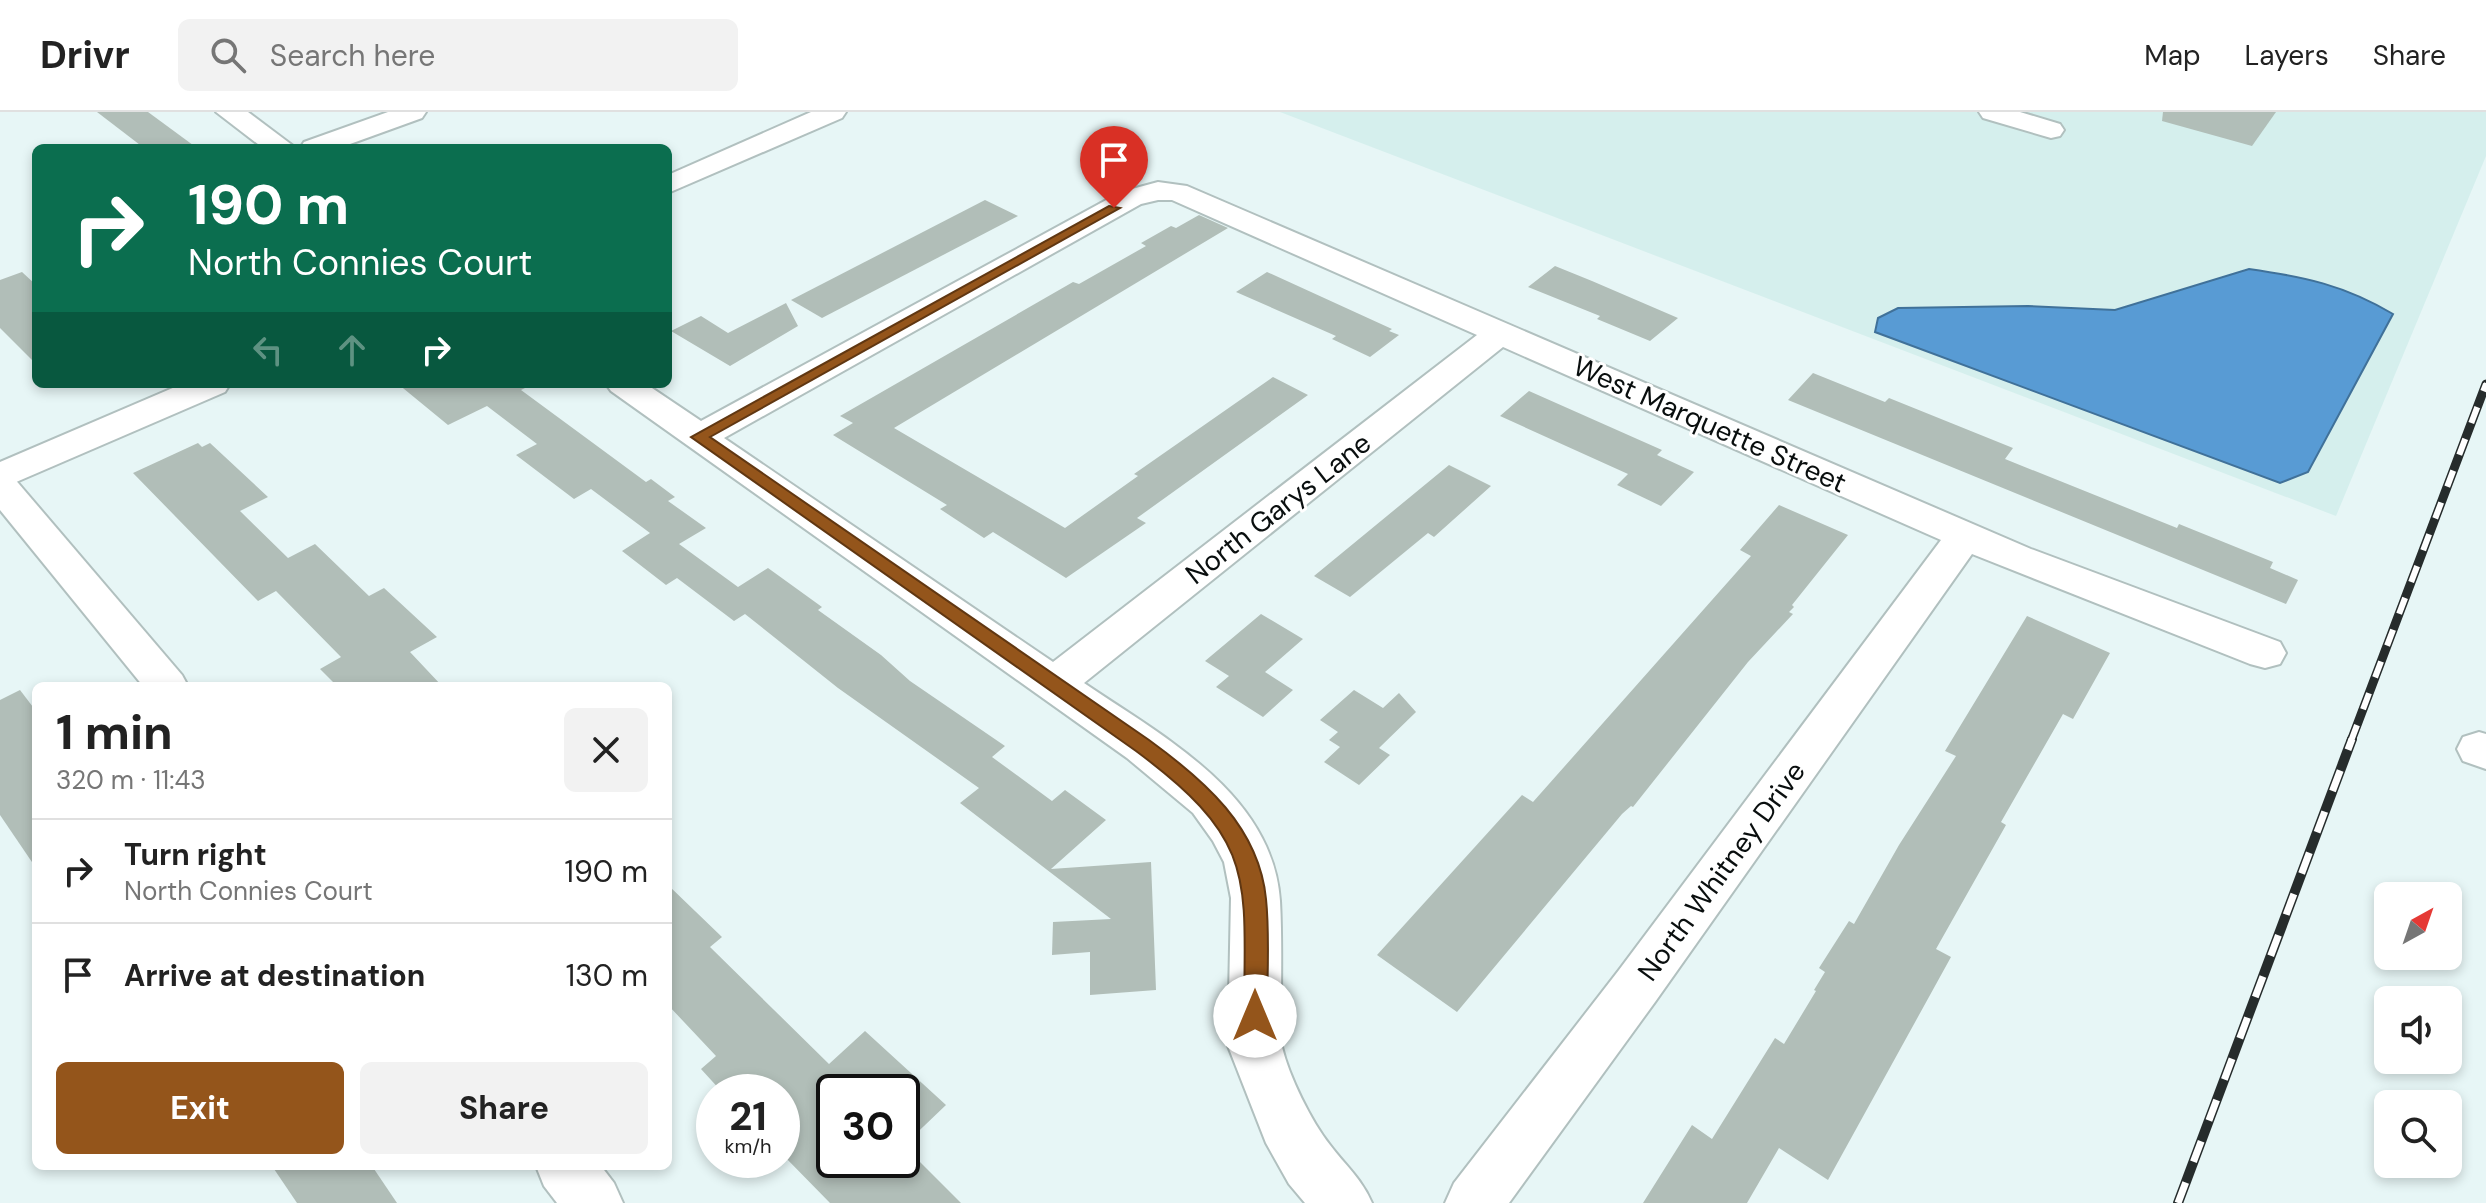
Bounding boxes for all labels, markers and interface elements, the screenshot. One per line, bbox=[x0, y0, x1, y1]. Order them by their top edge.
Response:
search box bbox=[178, 19, 738, 91]
text: Drivr bbox=[40, 30, 130, 80]
icon: search bbox=[206, 33, 250, 77]
text: Search here bbox=[270, 36, 435, 75]
text: Map bbox=[2144, 37, 2201, 74]
text: Layers bbox=[2245, 37, 2329, 74]
text: Share bbox=[2373, 37, 2446, 74]
pin bbox=[1080, 126, 1148, 208]
icon: arrive bbox=[1092, 138, 1136, 182]
text: 190 m bbox=[188, 168, 349, 241]
icon: right bbox=[56, 176, 160, 280]
text: North Connies Court bbox=[188, 239, 532, 286]
icon: left bbox=[246, 328, 290, 372]
icon: ahead bbox=[330, 328, 374, 372]
icon: right bbox=[414, 328, 458, 372]
street label: West Marquette Street bbox=[1567, 347, 1852, 501]
street label: North Garys Lane bbox=[1178, 424, 1379, 593]
text: 1 min bbox=[56, 701, 173, 764]
button: close bbox=[564, 708, 648, 792]
street label: North Whitney Drive bbox=[1629, 754, 1814, 988]
text: 320 m · 11:43 bbox=[56, 763, 206, 797]
text: Turn right bbox=[124, 835, 267, 874]
icon: right bbox=[56, 849, 100, 893]
text: 190 m bbox=[565, 852, 648, 891]
text: North Connies Court bbox=[124, 874, 373, 908]
north arrow bbox=[2374, 882, 2462, 970]
map controls bbox=[2374, 882, 2462, 1178]
icon: arrive bbox=[56, 953, 100, 997]
text: Arrive at destination bbox=[124, 956, 425, 995]
text: 130 m bbox=[566, 956, 648, 995]
position arrow bbox=[1213, 974, 1297, 1058]
button: sound bbox=[2374, 986, 2462, 1074]
button: Exit bbox=[56, 1062, 344, 1154]
button: Share bbox=[360, 1062, 648, 1154]
speed limit sign: 30 bbox=[816, 1074, 920, 1178]
text: 21 bbox=[729, 1090, 767, 1142]
button: search bbox=[2374, 1090, 2462, 1178]
text: km/h bbox=[724, 1133, 772, 1159]

